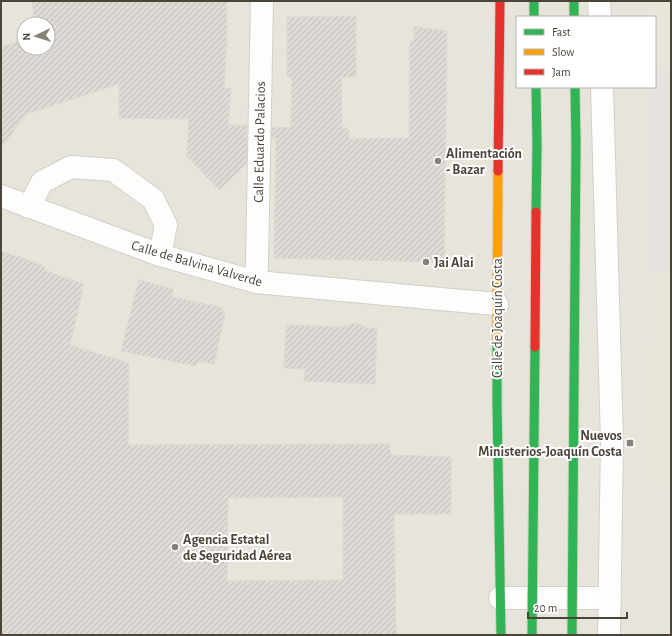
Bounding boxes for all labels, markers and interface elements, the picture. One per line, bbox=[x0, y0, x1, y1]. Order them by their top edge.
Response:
north arrow bbox=[16, 16, 56, 56]
legend bbox=[516, 16, 656, 88]
text: Fast bbox=[552, 26, 571, 38]
text: N bbox=[21, 32, 32, 41]
text: Slow bbox=[552, 46, 574, 58]
text: Jam bbox=[552, 66, 571, 78]
street label: Calle Eduardo Palacios bbox=[252, 81, 268, 203]
place label: Alimentación - Bazar bbox=[446, 147, 522, 177]
marker: Alimentación - Bazar bbox=[433, 156, 443, 166]
street label: Calle de Balvina Valverde bbox=[130, 239, 264, 289]
place label: Jai Alai bbox=[434, 256, 474, 270]
marker: Jai Alai bbox=[421, 257, 431, 267]
street label: Calle de Joaquín Costa bbox=[491, 257, 505, 378]
place label: Nuevos Ministerios-Joaquín Costa bbox=[478, 429, 622, 459]
marker: Nuevos Ministerios-Joaquín Costa bbox=[625, 438, 635, 448]
place label: Agencia Estatal de Seguridad Aérea bbox=[183, 533, 292, 563]
marker: Agencia Estatal de Seguridad Aérea bbox=[170, 542, 180, 552]
scale bar bbox=[528, 594, 627, 620]
text: 20 m bbox=[534, 602, 557, 614]

